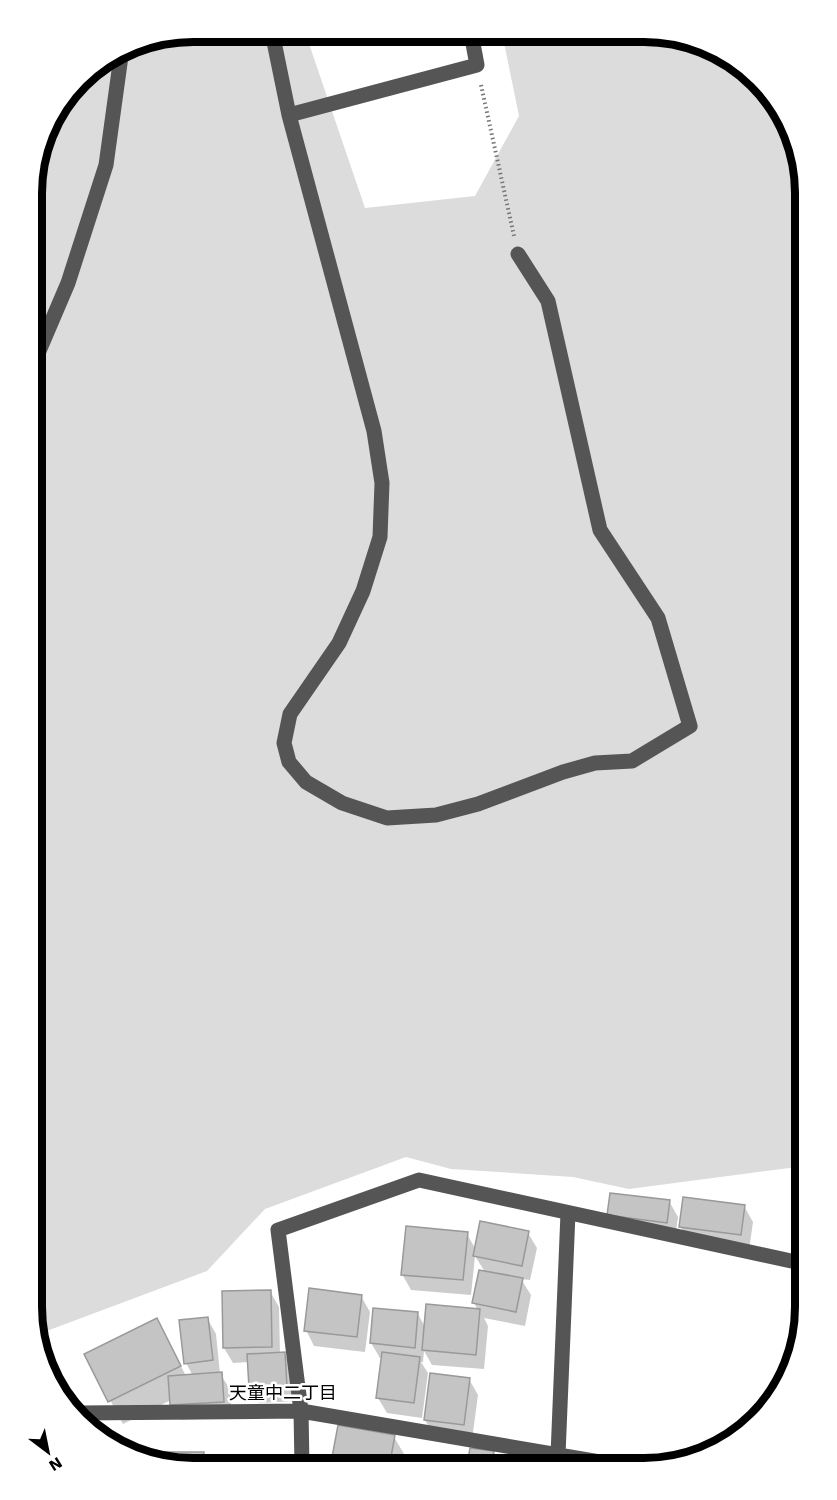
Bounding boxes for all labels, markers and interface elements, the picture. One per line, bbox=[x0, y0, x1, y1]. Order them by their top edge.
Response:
district label: 天童中二丁目 bbox=[229, 1382, 337, 1403]
north arrow bbox=[18, 1422, 78, 1482]
text: N bbox=[46, 1453, 66, 1475]

